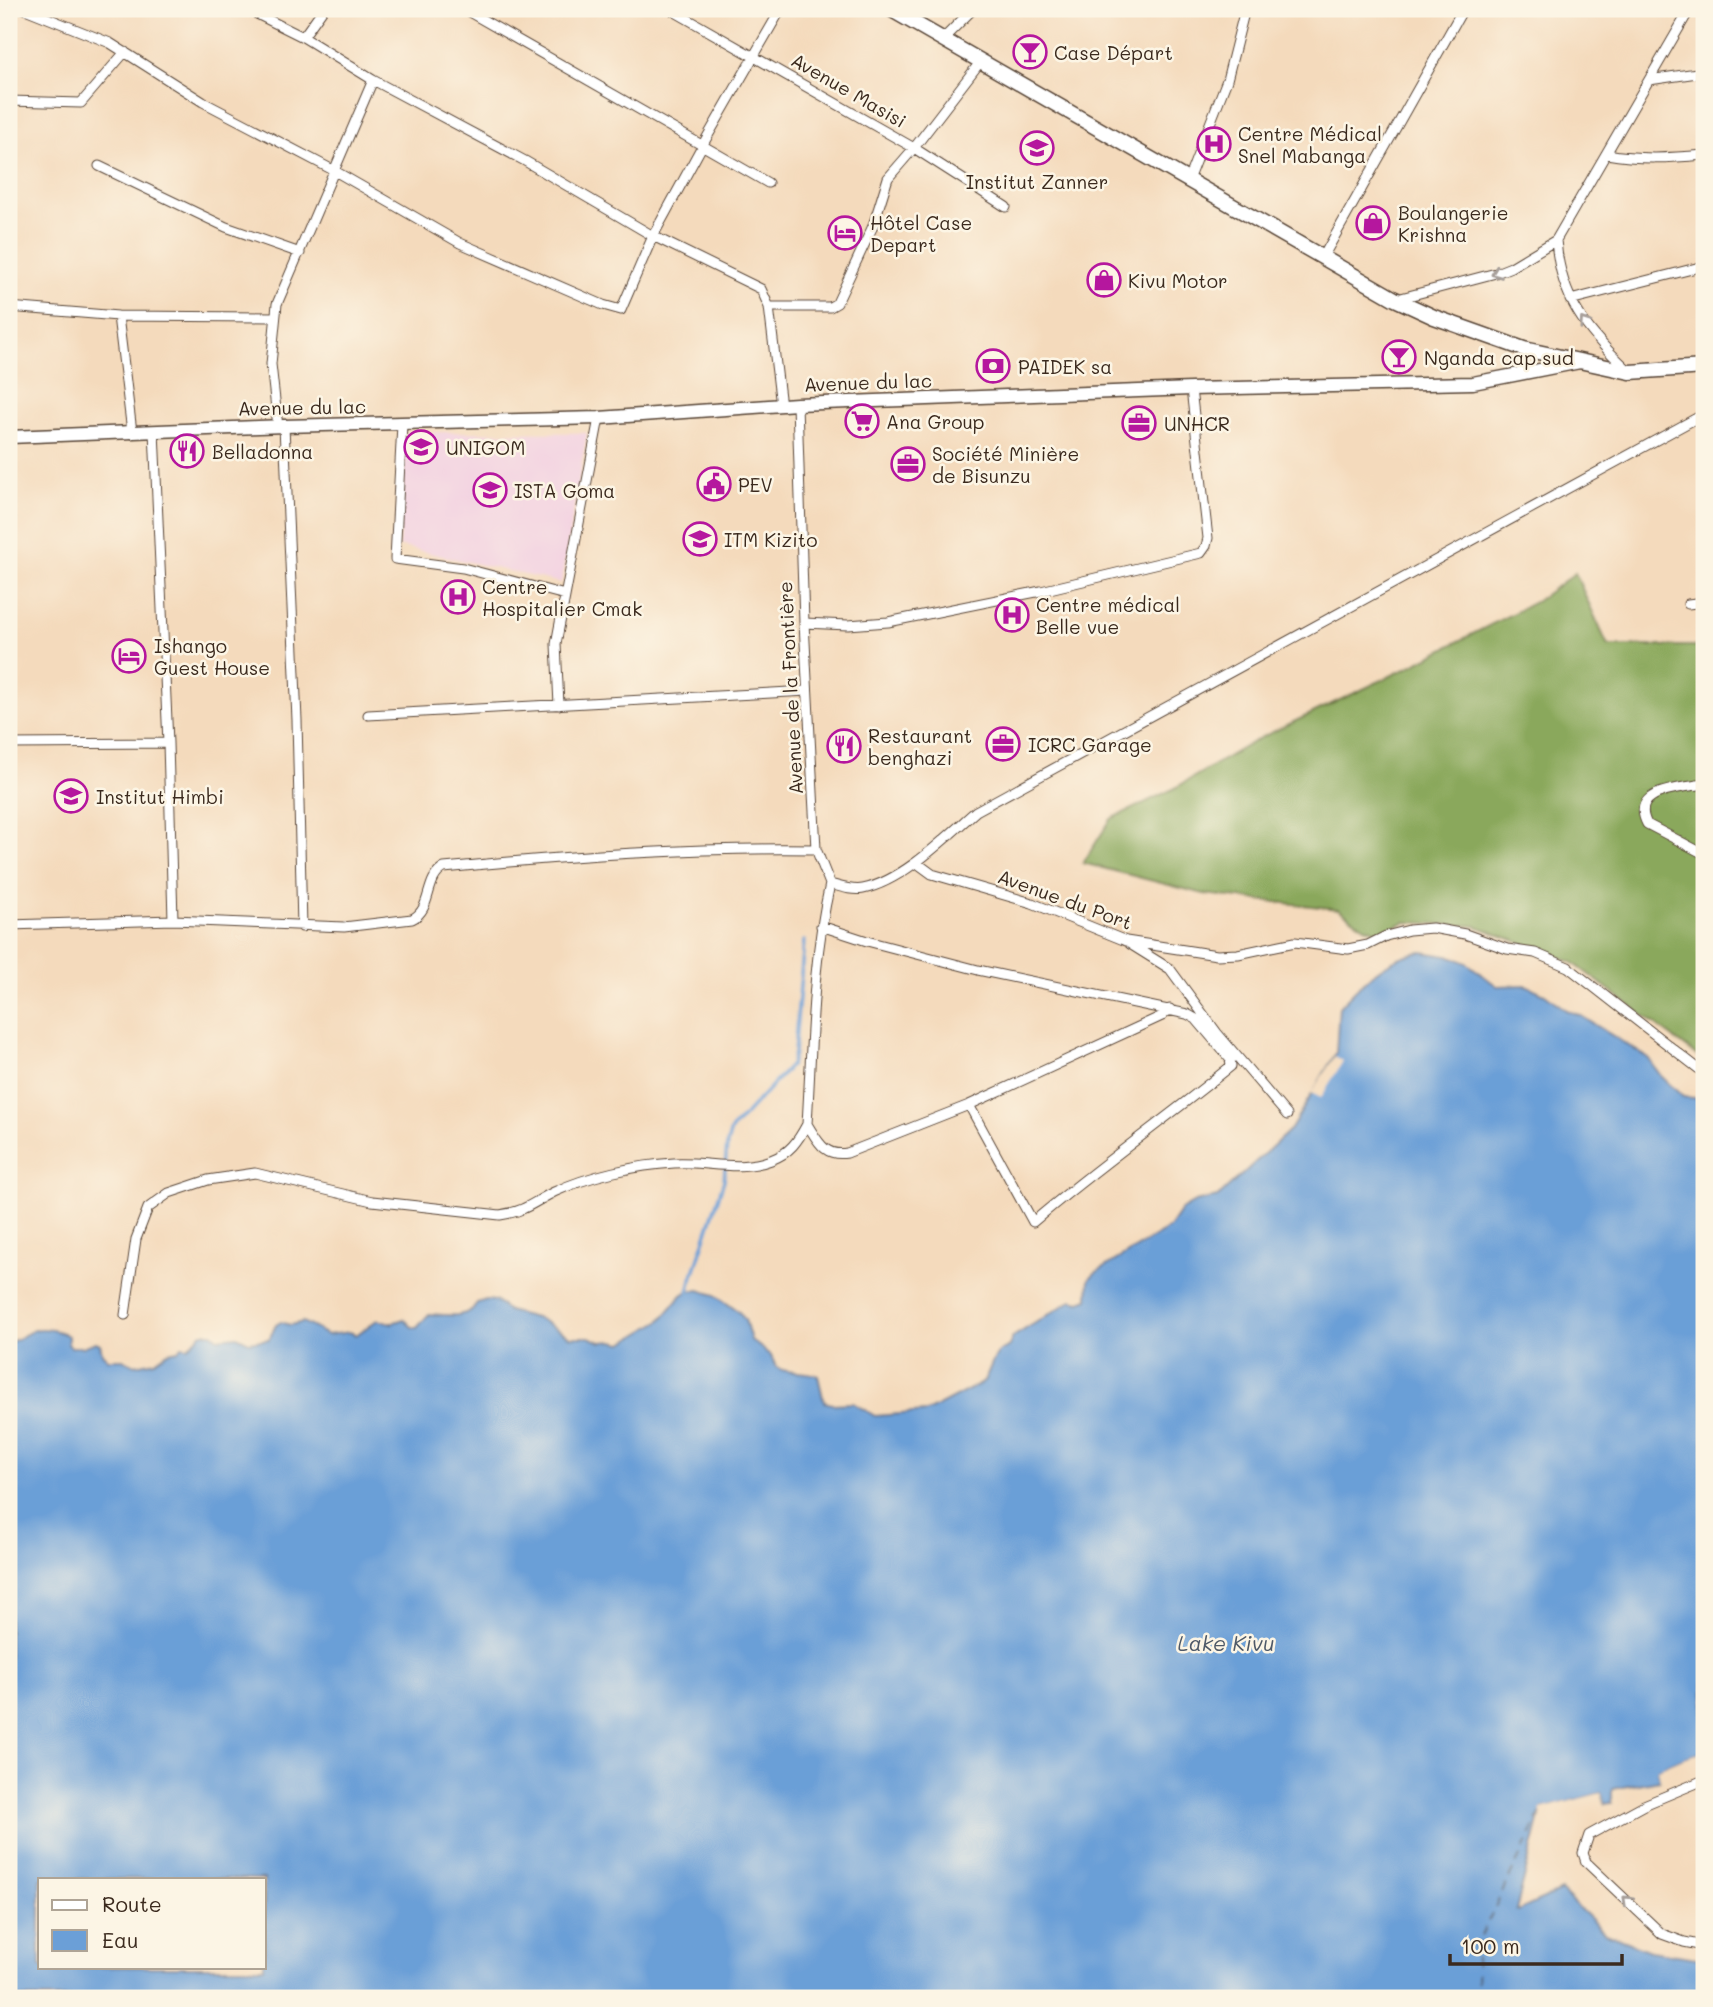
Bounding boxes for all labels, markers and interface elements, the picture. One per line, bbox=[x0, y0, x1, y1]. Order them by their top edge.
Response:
bar icon: Case Départ bbox=[1011, 33, 1049, 71]
place label: Case Départ bbox=[1054, 40, 1173, 65]
street label: Avenue Masisi bbox=[787, 47, 911, 133]
place label: Centre Médical Snel Mabanga bbox=[1238, 121, 1382, 168]
hospital icon: Centre Médical Snel Mabanga bbox=[1195, 125, 1233, 163]
school or university icon: Institut Zanner bbox=[1018, 129, 1056, 167]
place label: Institut Zanner bbox=[966, 169, 1108, 194]
place label: Boulangerie Krishna bbox=[1398, 200, 1509, 247]
shop icon: Boulangerie Krishna bbox=[1354, 204, 1392, 242]
place label: Hôtel Case Depart bbox=[870, 210, 972, 257]
hotel icon: Hôtel Case Depart bbox=[826, 214, 864, 252]
shop icon: Kivu Motor bbox=[1085, 261, 1123, 299]
one-way arrow bbox=[1491, 264, 1503, 278]
place label: Kivu Motor bbox=[1128, 268, 1227, 293]
one-way arrow bbox=[1580, 317, 1592, 330]
bar icon: Nganda cap sud bbox=[1380, 338, 1418, 376]
place label: Nganda cap sud bbox=[1424, 345, 1574, 370]
bank icon: PAIDEK sa bbox=[974, 347, 1012, 385]
place label: PAIDEK sa bbox=[1018, 354, 1112, 379]
street label: Avenue du lac bbox=[804, 367, 932, 397]
street label: Avenue du lac bbox=[238, 393, 366, 421]
supermarket icon: Ana Group bbox=[843, 402, 881, 440]
office icon: UNHCR bbox=[1120, 404, 1158, 442]
place label: Ana Group bbox=[886, 409, 985, 434]
place label: UNHCR bbox=[1164, 411, 1230, 436]
school or university icon: UNIGOM bbox=[402, 428, 440, 466]
restaurant icon: Belladonna bbox=[168, 432, 206, 470]
place label: UNIGOM bbox=[446, 435, 525, 460]
place label: Belladonna bbox=[212, 439, 313, 464]
place label: Société Minière de Bisunzu bbox=[932, 441, 1079, 488]
office icon: Société Minière de Bisunzu bbox=[889, 445, 927, 483]
public building icon: PEV bbox=[695, 465, 733, 503]
school or university icon: ISTA Goma bbox=[471, 471, 509, 509]
place label: PEV bbox=[738, 472, 773, 497]
place label: ISTA Goma bbox=[514, 478, 615, 503]
school or university icon: ITM Kizito bbox=[681, 520, 719, 558]
place label: ITM Kizito bbox=[724, 527, 817, 552]
place label: Centre Hospitalier Cmak bbox=[482, 574, 642, 621]
hospital icon: Centre Hospitalier Cmak bbox=[439, 578, 477, 616]
street label: Avenue de la Frontière bbox=[772, 581, 808, 795]
place label: Centre médical Belle vue bbox=[1036, 592, 1180, 639]
hospital icon: Centre médical Belle vue bbox=[993, 596, 1031, 634]
place label: Ishango Guest House bbox=[154, 633, 270, 680]
hotel icon: Ishango Guest House bbox=[110, 637, 148, 675]
place label: Restaurant benghazi bbox=[868, 723, 972, 770]
office icon: ICRC Garage bbox=[984, 725, 1022, 763]
restaurant icon: Restaurant benghazi bbox=[825, 727, 863, 765]
place label: ICRC Garage bbox=[1028, 732, 1152, 757]
school or university icon: Institut Himbi bbox=[52, 777, 90, 815]
place label: Institut Himbi bbox=[96, 784, 224, 809]
street label: Avenue du Port bbox=[994, 863, 1136, 935]
water label: Lake Kivu bbox=[1178, 1629, 1274, 1656]
legend bbox=[38, 1878, 266, 1968]
text: Route bbox=[102, 1890, 162, 1917]
one-way arrow bbox=[1622, 1896, 1635, 1909]
scale bar bbox=[1450, 1923, 1622, 1967]
text: Eau bbox=[102, 1926, 139, 1953]
text: 100 m bbox=[1461, 1932, 1520, 1959]

